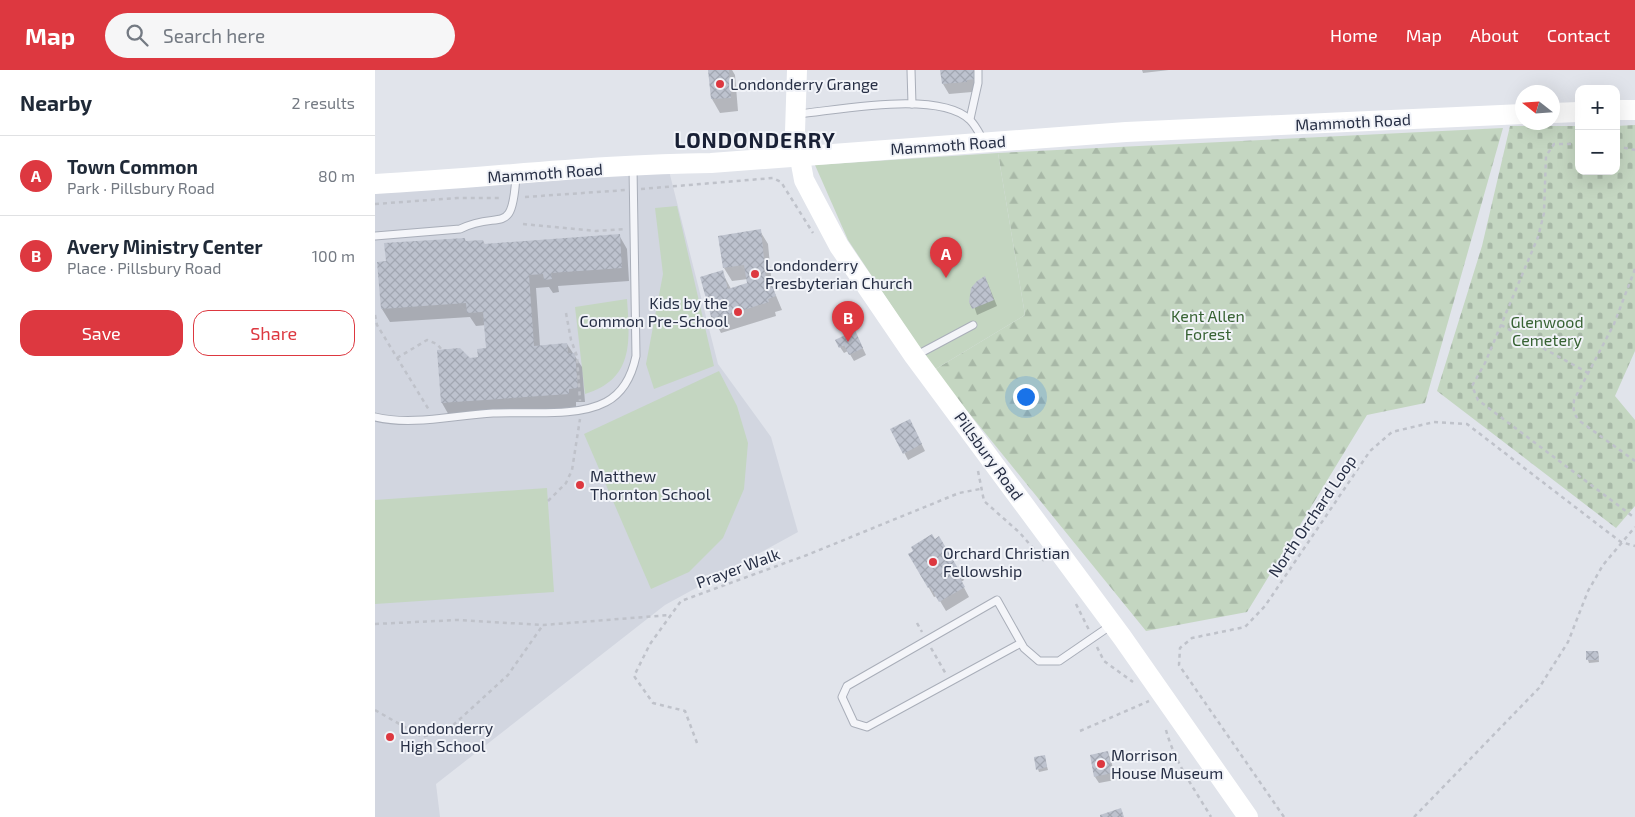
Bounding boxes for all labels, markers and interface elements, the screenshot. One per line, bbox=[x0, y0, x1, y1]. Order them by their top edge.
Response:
search box bbox=[105, 13, 455, 58]
text: Map bbox=[25, 21, 75, 50]
icon: search bbox=[123, 21, 151, 49]
text: Search here bbox=[163, 24, 265, 47]
text: Home bbox=[1330, 24, 1378, 46]
text: Map bbox=[1406, 24, 1442, 46]
text: About bbox=[1470, 24, 1519, 46]
text: Contact bbox=[1547, 24, 1610, 46]
place label: Londonderry Grange bbox=[730, 74, 878, 93]
marker: Londonderry Grange bbox=[714, 78, 726, 90]
north arrow bbox=[1515, 85, 1560, 130]
map controls bbox=[1575, 85, 1620, 175]
button: + bbox=[1575, 85, 1620, 130]
text: Nearby bbox=[20, 90, 92, 115]
text: 2 results bbox=[292, 93, 355, 112]
street label: Mammoth Road bbox=[1295, 109, 1411, 134]
district label: LONDONDERRY bbox=[674, 127, 836, 152]
button: − bbox=[1575, 130, 1620, 175]
street label: Mammoth Road bbox=[890, 131, 1006, 158]
text: Town Common bbox=[67, 155, 198, 178]
street label: Mammoth Road bbox=[487, 159, 603, 186]
text: A bbox=[31, 166, 41, 185]
text: 80 m bbox=[318, 166, 355, 185]
text: Park · Pillsbury Road bbox=[67, 178, 215, 197]
text: Avery Ministry Center bbox=[67, 235, 263, 258]
pin: A bbox=[930, 237, 962, 278]
text: B bbox=[31, 246, 41, 265]
text: 100 m bbox=[312, 246, 355, 265]
place label: Londonderry Presbyterian Church bbox=[765, 255, 912, 292]
text: Place · Pillsbury Road bbox=[67, 258, 221, 277]
marker: Londonderry Presbyterian Church bbox=[749, 268, 761, 280]
place label: Kids by the Common Pre-School bbox=[580, 293, 728, 330]
pin: B bbox=[832, 301, 864, 342]
marker: Kids by the Common Pre-School bbox=[732, 306, 744, 318]
park label: Kent Allen Forest bbox=[1171, 306, 1245, 343]
button: Save bbox=[20, 310, 183, 356]
button: Share bbox=[193, 310, 355, 356]
park label: Glenwood Cemetery bbox=[1510, 312, 1584, 349]
your location bbox=[1013, 384, 1039, 410]
street label: Pillsbury Road bbox=[951, 408, 1028, 503]
street label: North Orchard Loop bbox=[1264, 451, 1359, 580]
place label: Matthew Thornton School bbox=[590, 466, 711, 503]
marker: Matthew Thornton School bbox=[574, 479, 586, 491]
place label: Orchard Christian Fellowship bbox=[943, 543, 1070, 580]
street label: Prayer Walk bbox=[693, 544, 782, 591]
marker: Orchard Christian Fellowship bbox=[927, 556, 939, 568]
place label: Londonderry High School bbox=[400, 718, 494, 755]
marker: Londonderry High School bbox=[384, 731, 396, 743]
place label: Morrison House Museum bbox=[1111, 745, 1223, 782]
marker: Morrison House Museum bbox=[1095, 758, 1107, 770]

